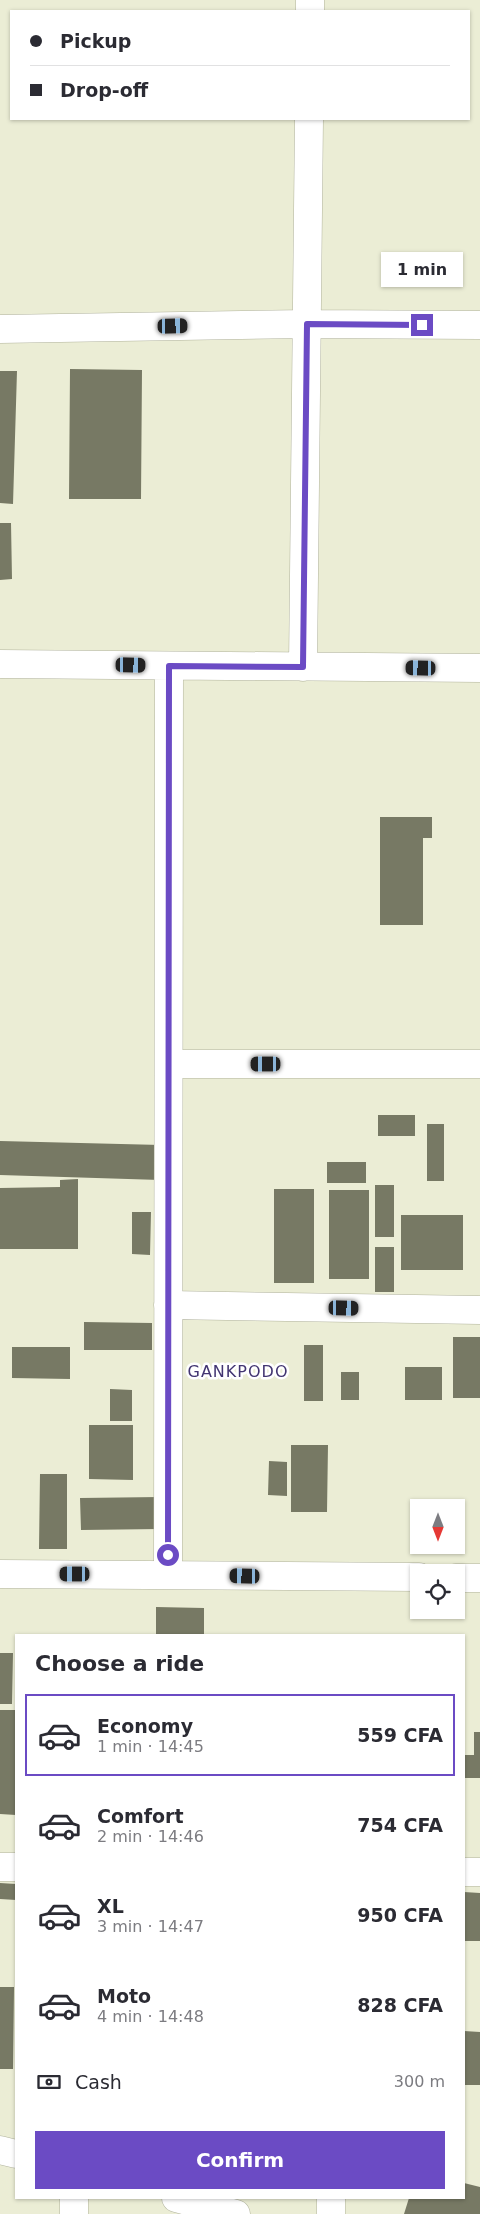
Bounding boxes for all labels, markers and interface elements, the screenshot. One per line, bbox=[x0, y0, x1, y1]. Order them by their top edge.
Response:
text: Pickup bbox=[60, 30, 131, 52]
text: Drop-off bbox=[60, 79, 148, 101]
callout: 1 min bbox=[381, 252, 463, 288]
text: 1 min bbox=[397, 260, 447, 279]
route end bbox=[411, 314, 433, 336]
car bbox=[157, 318, 188, 334]
car bbox=[115, 657, 146, 673]
car bbox=[405, 660, 436, 676]
car bbox=[251, 1057, 281, 1072]
car bbox=[328, 1300, 359, 1316]
district label: GANKPODO bbox=[188, 1362, 288, 1381]
north arrow bbox=[410, 1499, 465, 1554]
map controls bbox=[410, 1499, 465, 1619]
route start bbox=[157, 1544, 179, 1566]
button: locate bbox=[410, 1564, 465, 1619]
car bbox=[60, 1567, 90, 1582]
car bbox=[229, 1568, 260, 1584]
text: Choose a ride bbox=[35, 1651, 204, 1676]
icon: car bbox=[37, 1713, 82, 1758]
text: Economy bbox=[97, 1715, 193, 1737]
text: 559 CFA bbox=[357, 1724, 443, 1746]
text: 1 min · 14:45 bbox=[97, 1737, 204, 1756]
icon: car bbox=[37, 1803, 82, 1848]
text: Comfort bbox=[97, 1805, 184, 1827]
text: 754 CFA bbox=[357, 1814, 443, 1836]
text: 2 min · 14:46 bbox=[97, 1827, 204, 1846]
icon: car bbox=[37, 1893, 82, 1938]
text: XL bbox=[97, 1895, 124, 1917]
text: 950 CFA bbox=[357, 1904, 443, 1926]
text: 3 min · 14:47 bbox=[97, 1917, 204, 1936]
icon: car bbox=[37, 1983, 82, 2028]
text: Moto bbox=[97, 1985, 151, 2007]
text: 828 CFA bbox=[357, 1994, 443, 2016]
text: 4 min · 14:48 bbox=[97, 2007, 204, 2026]
icon: cash bbox=[35, 2068, 63, 2096]
text: Cash bbox=[75, 2071, 122, 2093]
text: 300 m bbox=[394, 2072, 445, 2091]
button: Confirm bbox=[35, 2131, 445, 2189]

